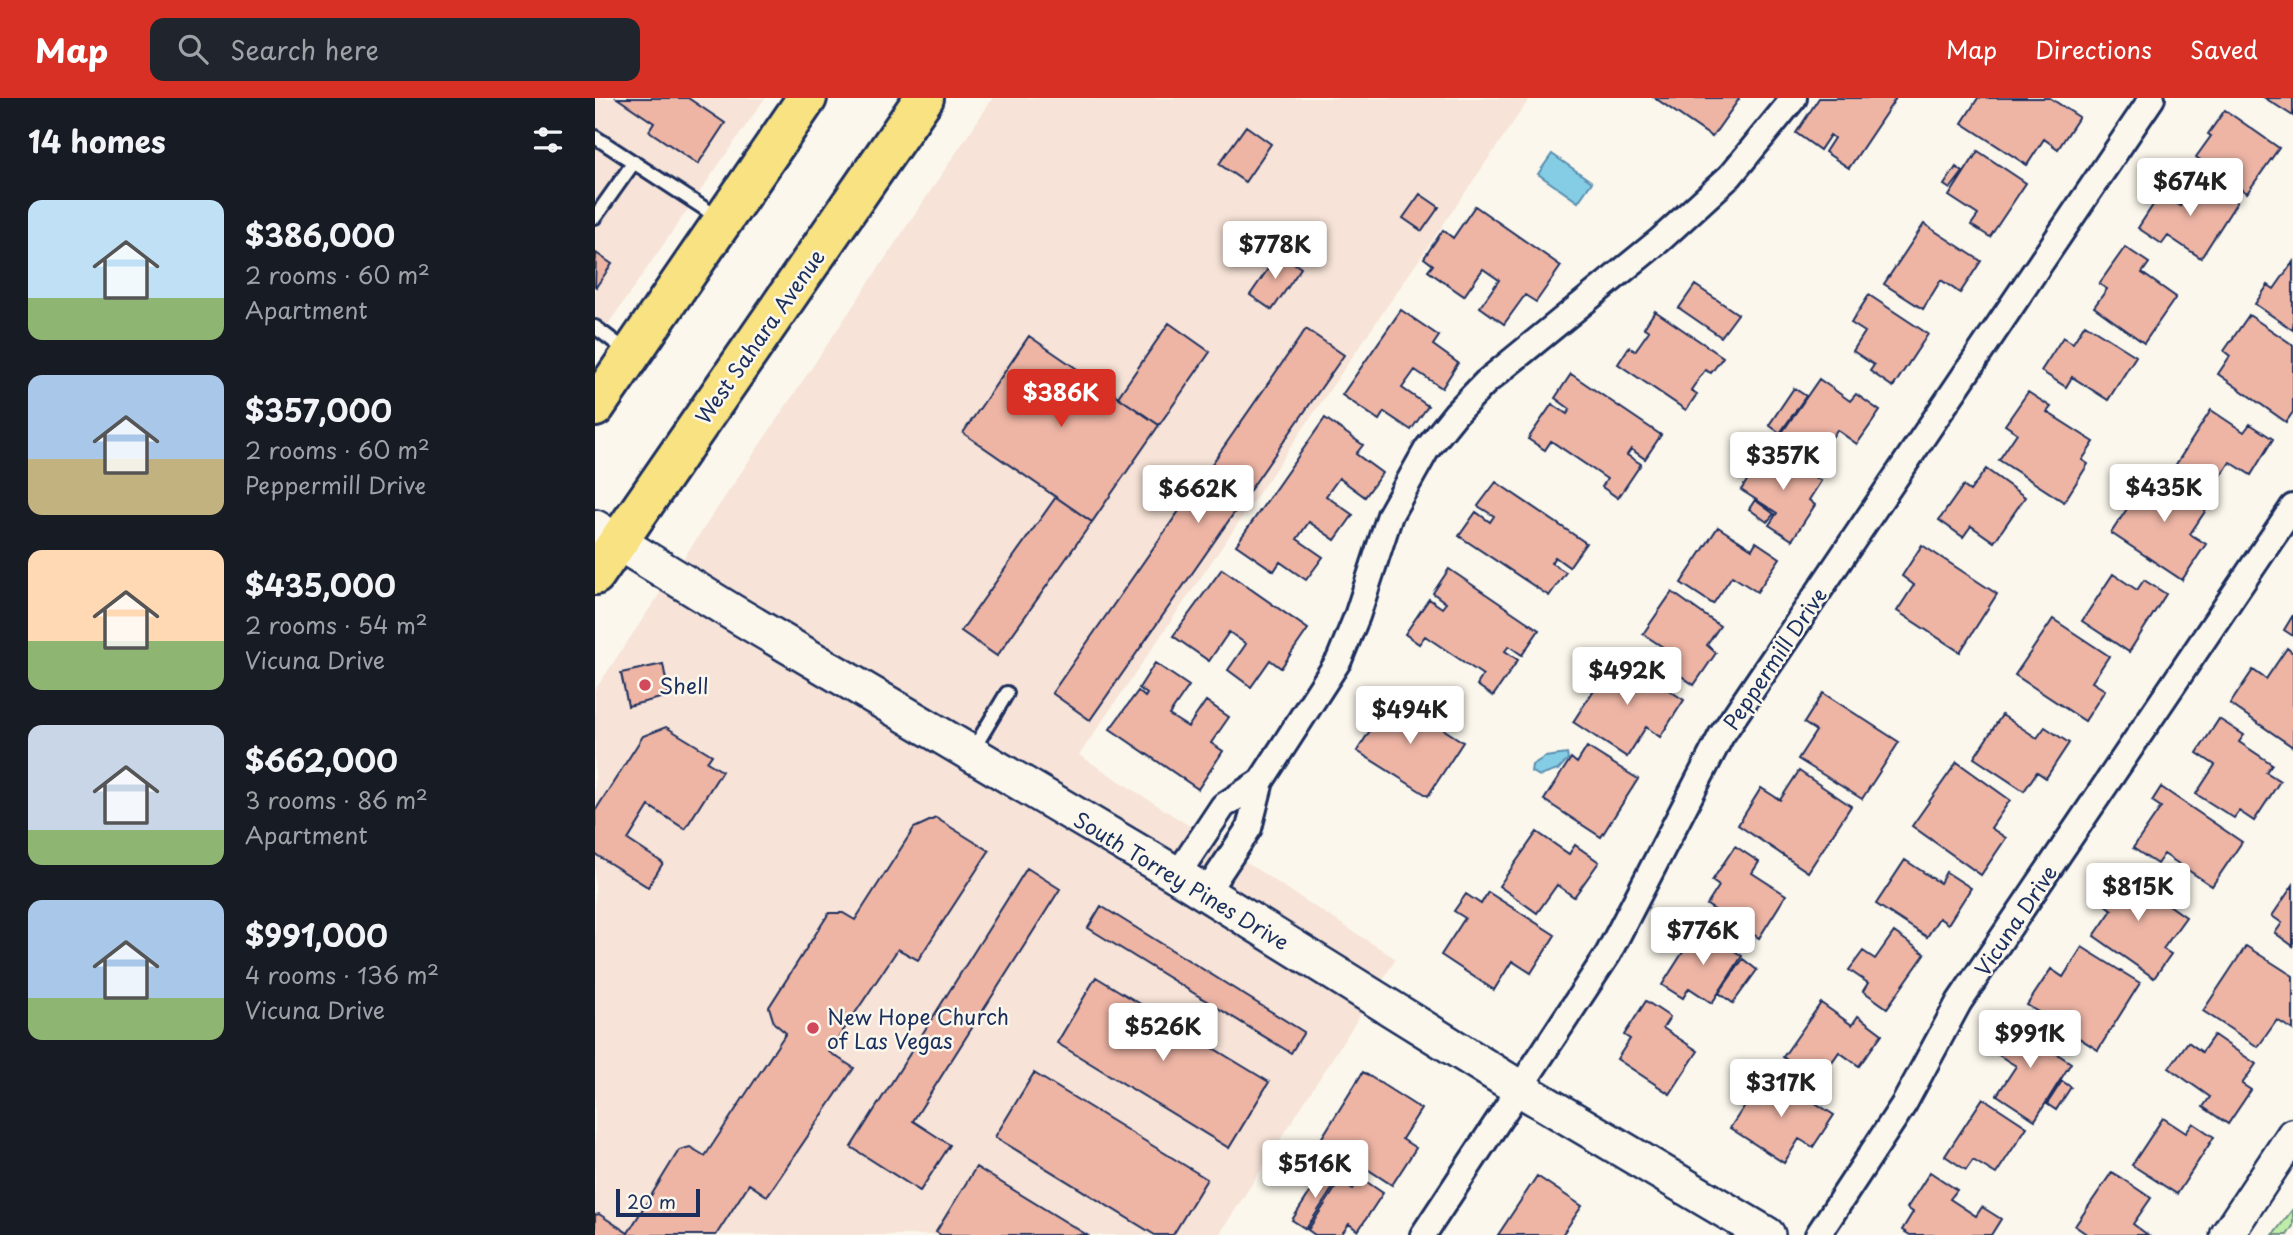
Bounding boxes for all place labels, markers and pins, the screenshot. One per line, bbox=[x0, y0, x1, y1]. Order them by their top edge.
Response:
pin: $674K bbox=[2141, 158, 2239, 218]
pin: $778K bbox=[1226, 222, 1324, 281]
pin: $386K bbox=[1012, 370, 1110, 429]
pin: $357K bbox=[1734, 432, 1832, 492]
pin: $435K bbox=[2115, 464, 2213, 524]
pin: $662K bbox=[1149, 466, 1247, 525]
pin: $492K bbox=[1578, 648, 1676, 707]
place label: Shell bbox=[659, 669, 708, 701]
marker: Shell bbox=[637, 677, 653, 693]
pin: $494K bbox=[1361, 686, 1459, 746]
pin: $815K bbox=[2089, 864, 2187, 923]
pin: $776K bbox=[1654, 908, 1752, 967]
place label: New Hope Church of Las Vegas bbox=[827, 1000, 1009, 1056]
pin: $526K bbox=[1114, 1004, 1212, 1063]
pin: $991K bbox=[1981, 1010, 2079, 1070]
marker: New Hope Church of Las Vegas bbox=[805, 1020, 821, 1036]
pin: $317K bbox=[1732, 1060, 1830, 1119]
pin: $516K bbox=[1266, 1140, 1364, 1200]

